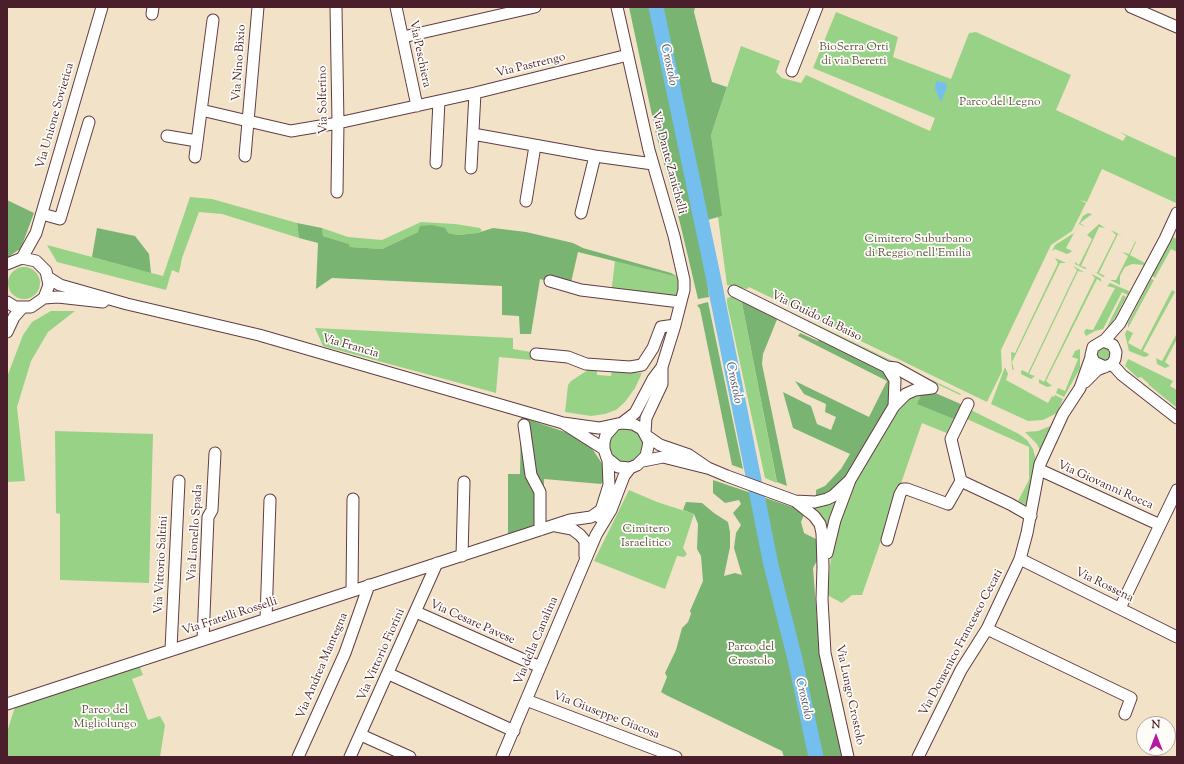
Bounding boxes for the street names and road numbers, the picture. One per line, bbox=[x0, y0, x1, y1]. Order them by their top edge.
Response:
street label: Via Peschiera bbox=[405, 19, 433, 89]
street label: Via Nino Bixio bbox=[230, 24, 250, 102]
street label: Via Pastrengo bbox=[495, 50, 567, 82]
street label: Via Unione Sovietica bbox=[34, 61, 78, 171]
street label: Via Solferino bbox=[316, 66, 332, 134]
street label: Via Dante Zanichelli bbox=[647, 110, 689, 216]
street label: Via Guido da Baiso bbox=[768, 289, 864, 345]
street label: Via Francia bbox=[320, 332, 380, 362]
street label: Via Giovanni Rocca bbox=[1055, 458, 1155, 514]
street label: Via Lionello Spada bbox=[185, 484, 207, 582]
street label: Via Vittorio Saltini bbox=[152, 515, 172, 615]
street label: Via Rossena bbox=[1073, 566, 1135, 606]
street label: Via Domenico Francesco Cecati bbox=[917, 567, 1007, 719]
street label: Via Fratelli Rosselli bbox=[181, 595, 279, 639]
street label: Via della Canalina bbox=[512, 595, 562, 687]
street label: Via Cesare Pavese bbox=[427, 598, 517, 648]
street label: Via Vittorio Fiorini bbox=[355, 607, 409, 703]
street label: Via Andrea Mantegna bbox=[294, 611, 352, 721]
street label: Via Lungo Crostolo bbox=[831, 644, 867, 746]
street label: Via Giuseppe Giacosa bbox=[551, 689, 661, 743]

